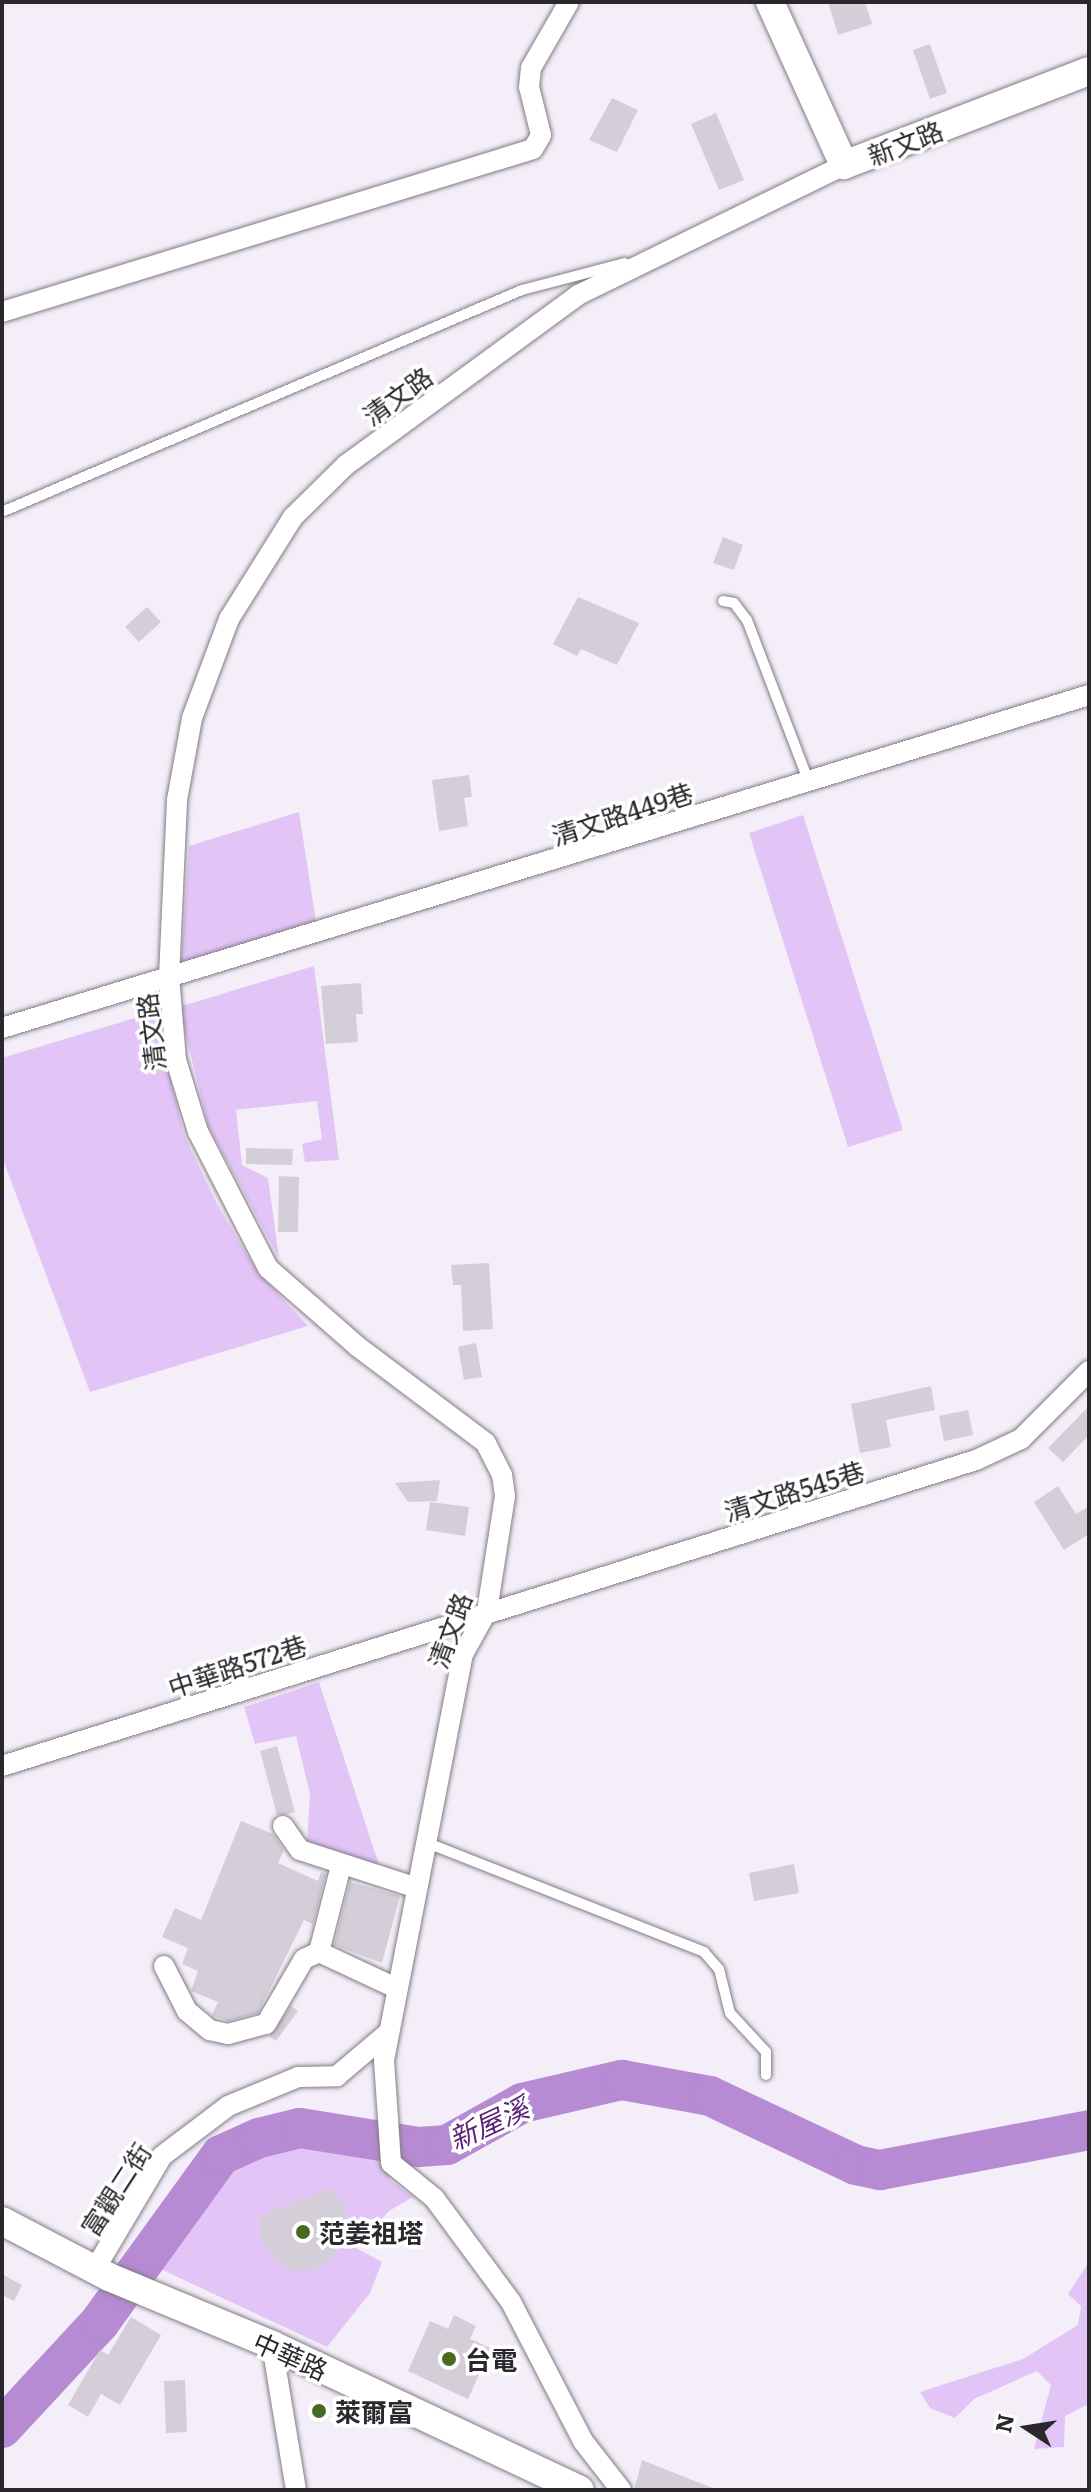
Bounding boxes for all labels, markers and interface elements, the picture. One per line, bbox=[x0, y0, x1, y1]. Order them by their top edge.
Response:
street label: 新文路 bbox=[863, 113, 947, 171]
street label: 清文路 bbox=[356, 359, 438, 431]
street label: 清文路449巷 bbox=[548, 776, 696, 850]
street label: 清文路 bbox=[130, 991, 170, 1073]
street label: 清文路545巷 bbox=[720, 1454, 868, 1526]
street label: 清文路 bbox=[421, 1588, 477, 1672]
street label: 中華路572巷 bbox=[164, 1628, 310, 1702]
water label: 新屋溪 bbox=[443, 2089, 533, 2155]
street label: 富觀二街 bbox=[74, 2137, 156, 2241]
place label: 范姜祖塔 bbox=[319, 2216, 423, 2248]
marker: 范姜祖塔 bbox=[294, 2223, 312, 2241]
street label: 中華路 bbox=[249, 2325, 333, 2385]
place label: 台電 bbox=[465, 2343, 517, 2375]
marker: 台電 bbox=[440, 2350, 458, 2368]
north arrow bbox=[987, 2388, 1067, 2468]
place label: 萊爾富 bbox=[335, 2395, 413, 2427]
marker: 萊爾富 bbox=[310, 2402, 328, 2420]
text: N bbox=[985, 2410, 1021, 2435]

